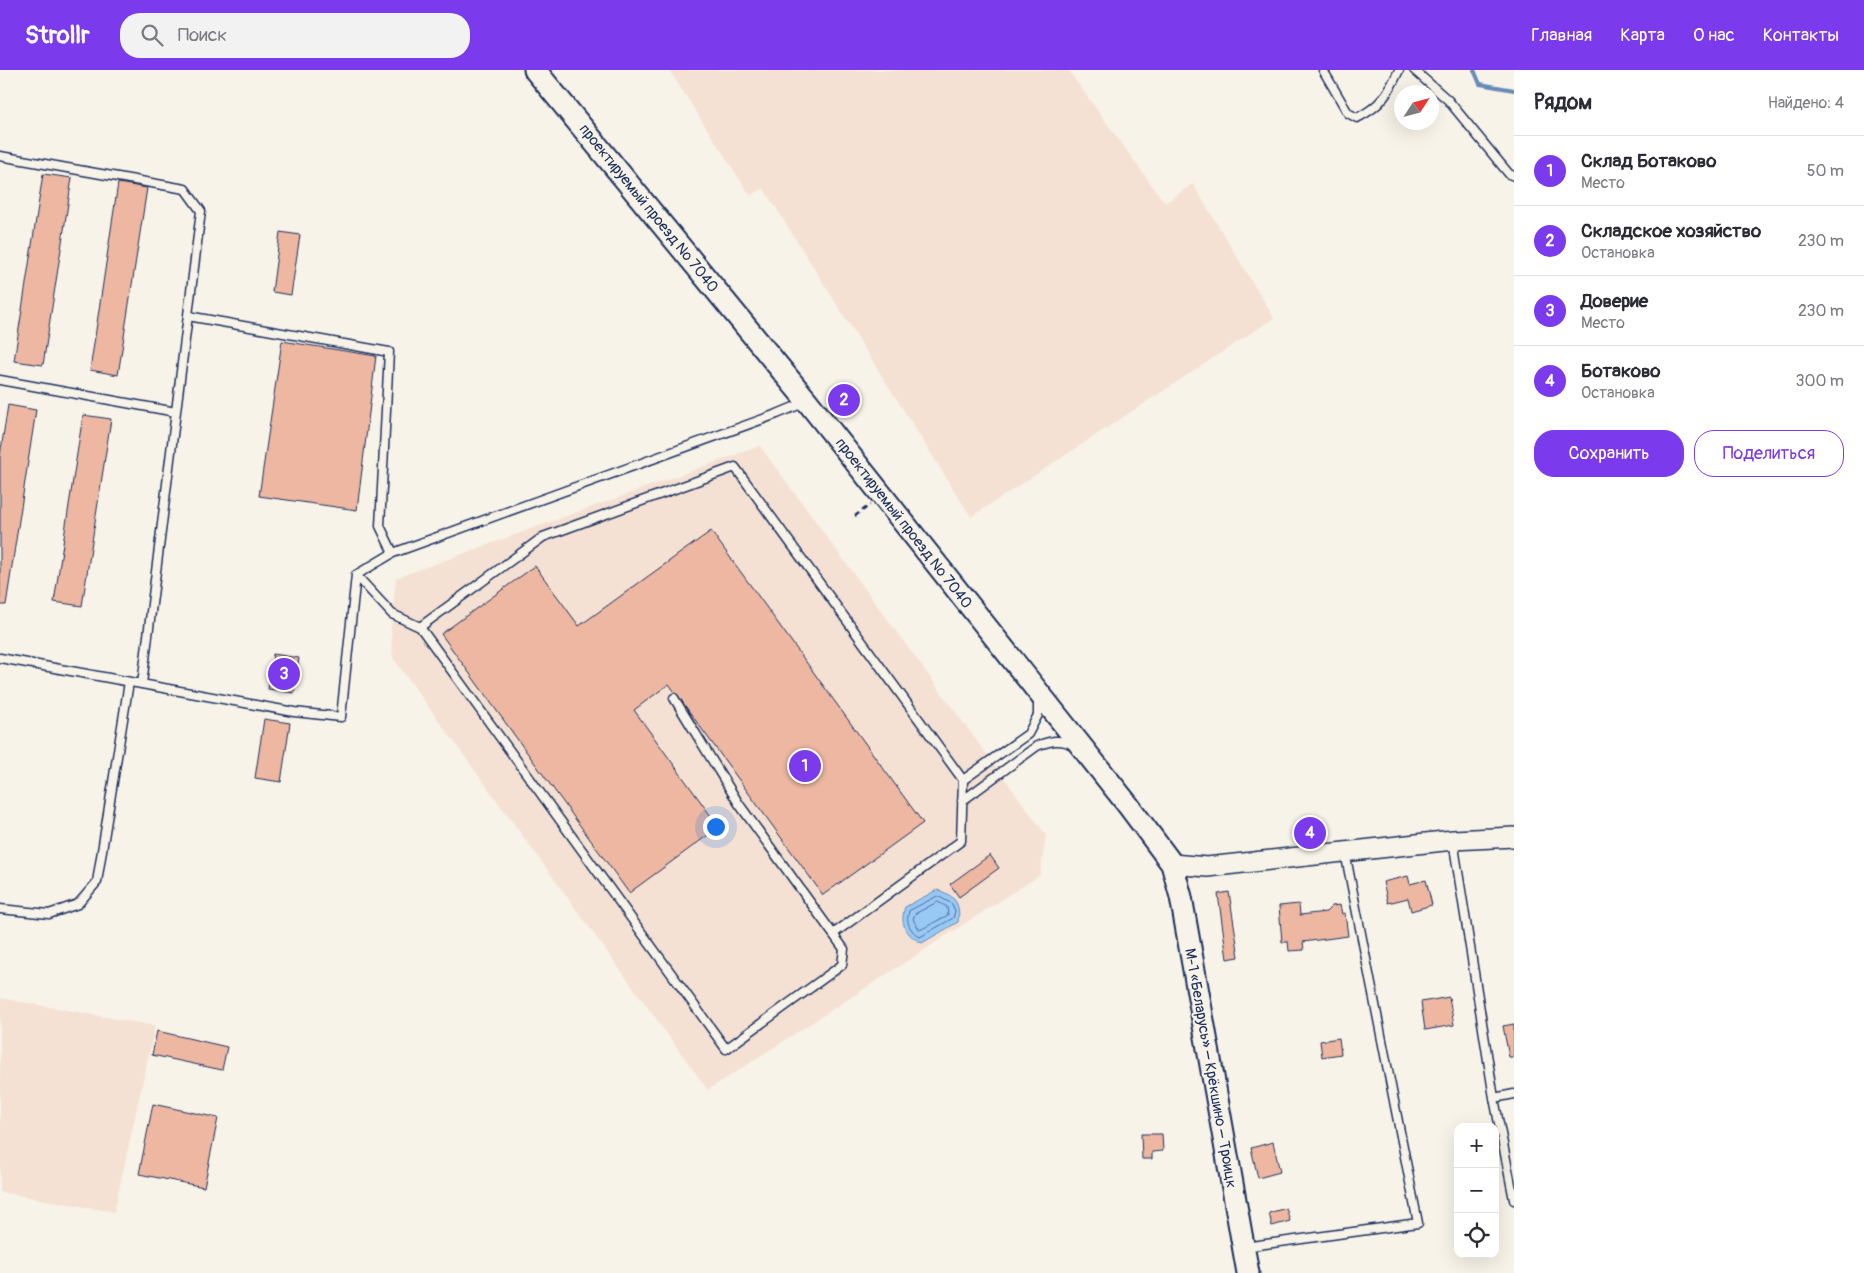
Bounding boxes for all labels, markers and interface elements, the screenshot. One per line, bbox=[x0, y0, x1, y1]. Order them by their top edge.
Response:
search box bbox=[120, 13, 470, 58]
text: Strollr bbox=[25, 21, 90, 50]
icon: search bbox=[138, 21, 166, 49]
text: Поиск bbox=[178, 23, 227, 47]
text: Главная bbox=[1531, 24, 1592, 47]
text: Карта bbox=[1620, 24, 1665, 47]
text: О нас bbox=[1693, 24, 1735, 47]
text: Контакты bbox=[1763, 24, 1839, 47]
north arrow bbox=[1394, 85, 1439, 130]
text: Рядом bbox=[1534, 89, 1592, 116]
text: Найдено: 4 bbox=[1768, 93, 1844, 113]
street label: проектируемый проезд № 7040 bbox=[575, 120, 722, 296]
text: Склад Ботаково bbox=[1581, 149, 1716, 173]
text: 1 bbox=[1547, 161, 1553, 181]
text: 50 m bbox=[1807, 161, 1844, 181]
text: Место bbox=[1581, 173, 1625, 193]
text: Складское хозяйство bbox=[1581, 219, 1761, 243]
text: 2 bbox=[1546, 231, 1554, 251]
text: 230 m bbox=[1798, 231, 1844, 251]
text: Остановка bbox=[1581, 243, 1655, 263]
text: Доверие bbox=[1581, 289, 1648, 313]
text: 3 bbox=[1546, 301, 1554, 321]
text: 230 m bbox=[1798, 301, 1844, 321]
text: Место bbox=[1581, 313, 1625, 333]
text: Ботаково bbox=[1581, 359, 1661, 383]
text: 4 bbox=[1545, 371, 1555, 391]
text: 300 m bbox=[1796, 371, 1844, 391]
pin: 2 bbox=[828, 381, 860, 419]
text: Остановка bbox=[1581, 383, 1655, 403]
button: Сохранить bbox=[1534, 430, 1684, 477]
button: Поделиться bbox=[1694, 430, 1844, 477]
street label: проектируемый проезд № 7040 bbox=[831, 434, 976, 612]
pin: 3 bbox=[268, 655, 300, 693]
pin: 1 bbox=[789, 747, 821, 785]
your location bbox=[703, 814, 729, 840]
pin: 4 bbox=[1294, 814, 1326, 852]
street label: М-1 «Беларусь» – Крёкшино – Троицк bbox=[1180, 947, 1241, 1190]
map controls bbox=[1454, 1123, 1499, 1258]
button: + bbox=[1454, 1123, 1499, 1168]
button: − bbox=[1454, 1168, 1499, 1213]
button: locate bbox=[1454, 1213, 1499, 1258]

